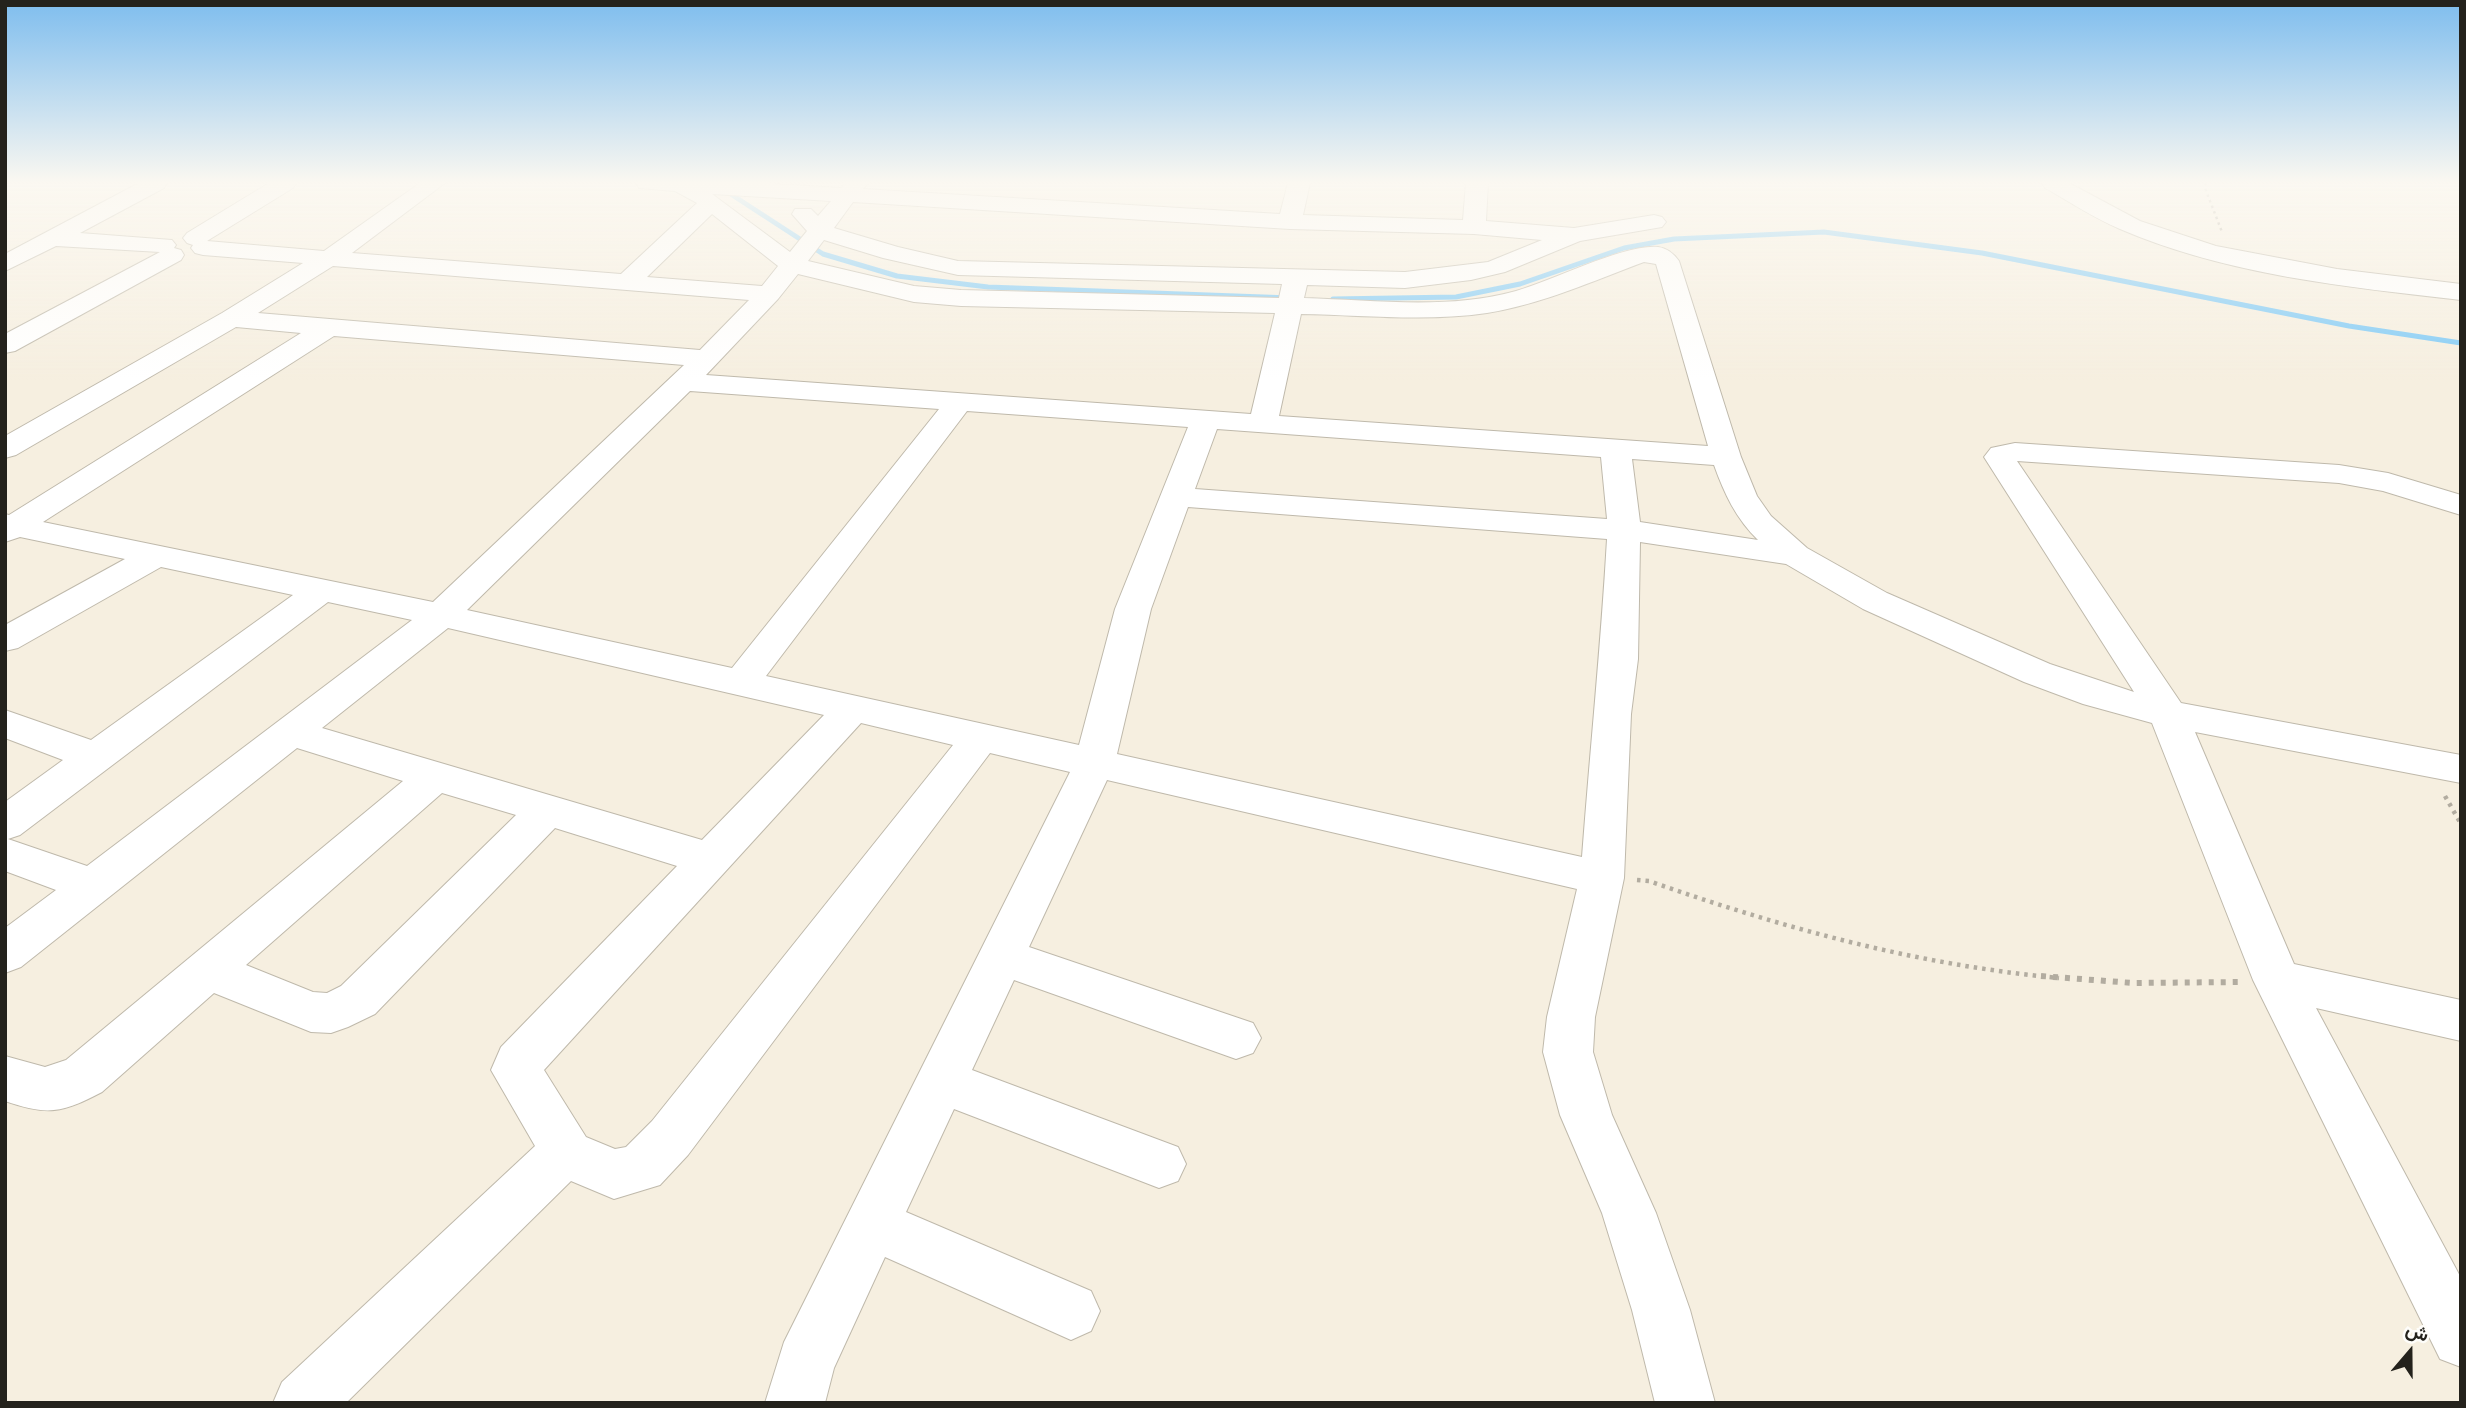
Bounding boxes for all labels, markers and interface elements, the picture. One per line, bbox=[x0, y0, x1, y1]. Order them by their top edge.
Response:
text: ش bbox=[2402, 1316, 2432, 1347]
north arrow bbox=[2375, 1317, 2445, 1387]

